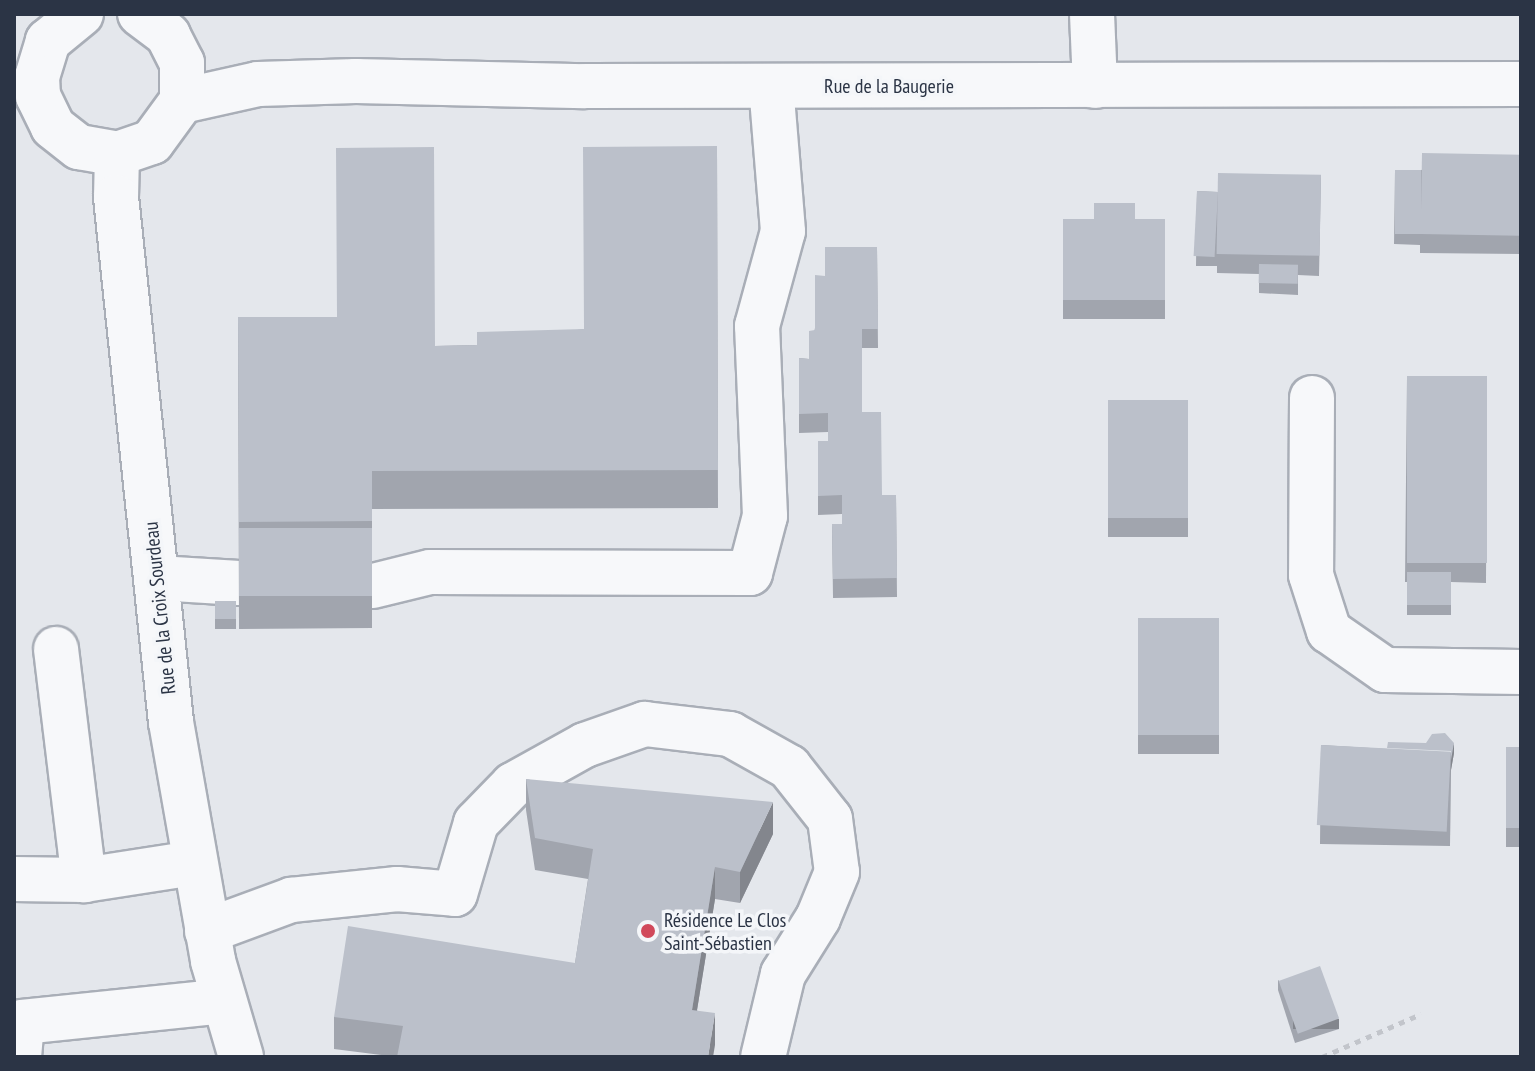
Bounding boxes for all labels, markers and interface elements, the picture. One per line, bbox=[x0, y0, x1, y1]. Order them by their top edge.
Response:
street label: Rue de la Baugerie bbox=[824, 74, 954, 98]
street label: Rue de la Croix Sourdeau bbox=[139, 520, 181, 696]
place label: Résidence Le Clos Saint-Sébastien bbox=[664, 908, 786, 955]
marker: Résidence Le Clos Saint-Sébastien bbox=[639, 922, 657, 940]

